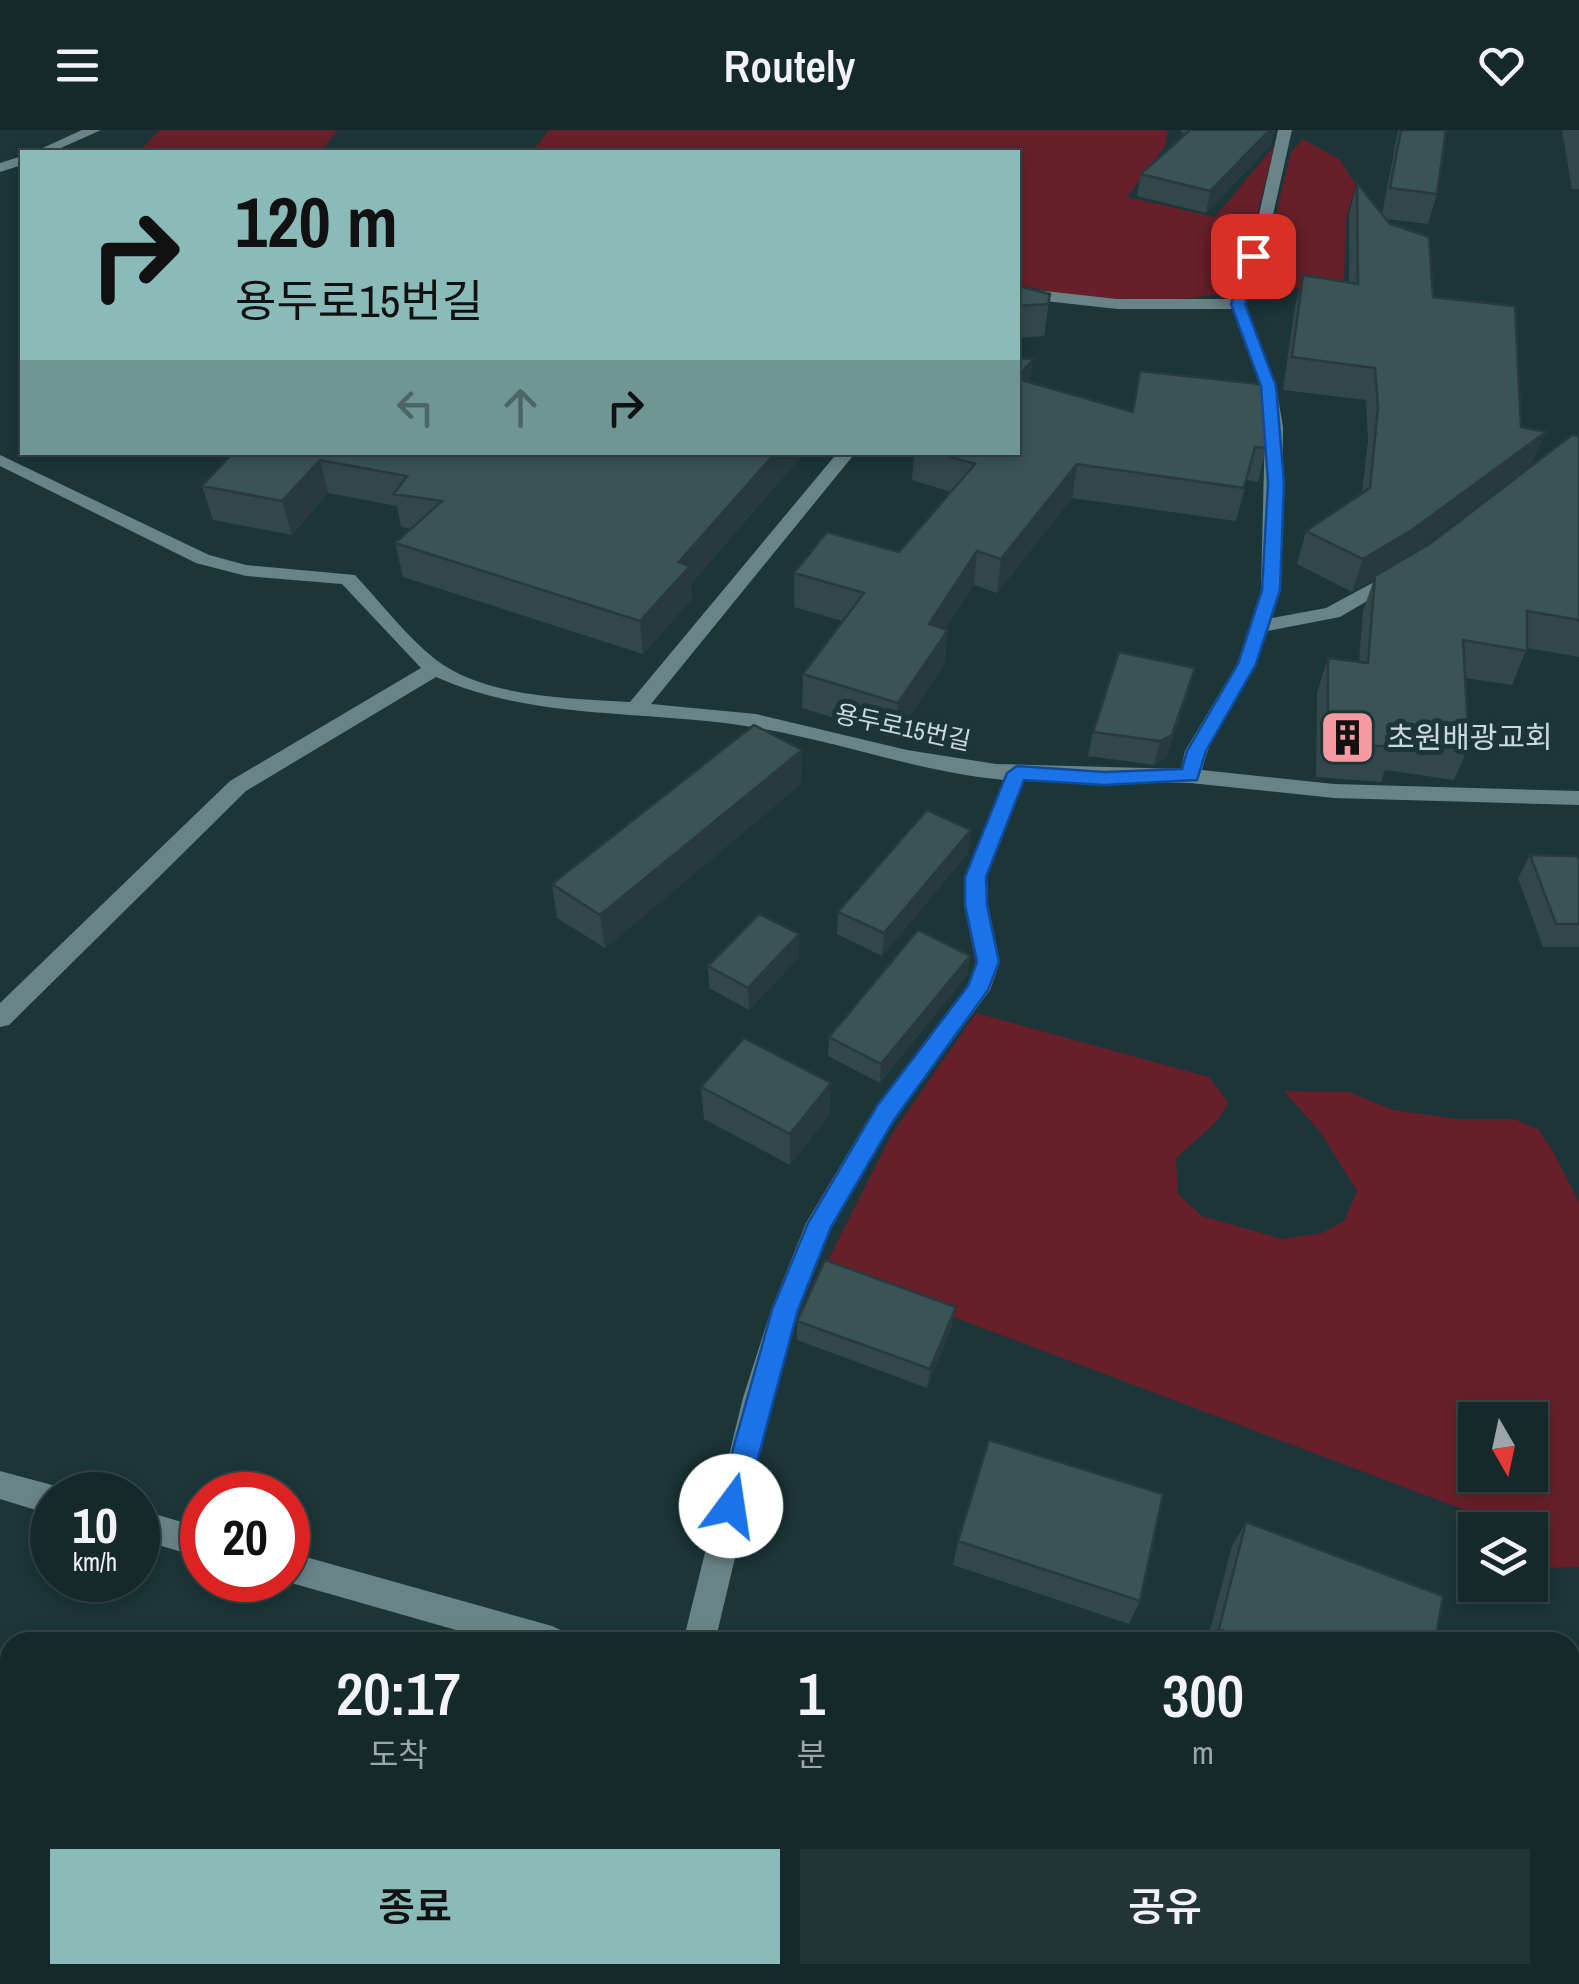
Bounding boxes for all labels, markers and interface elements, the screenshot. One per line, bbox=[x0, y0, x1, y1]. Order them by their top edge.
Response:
text: Routely bbox=[724, 35, 855, 96]
icon: menu bbox=[50, 38, 105, 93]
icon: heart bbox=[1474, 38, 1529, 93]
text: 120 m bbox=[235, 175, 398, 269]
icon: right bbox=[70, 190, 200, 320]
pin bbox=[1211, 214, 1296, 299]
icon: arrive bbox=[1226, 229, 1281, 284]
text: 용두로15번길 bbox=[235, 270, 483, 331]
icon: left bbox=[388, 380, 443, 435]
icon: ahead bbox=[493, 380, 548, 435]
icon: right bbox=[598, 380, 653, 435]
street label: 용두로15번길 bbox=[832, 696, 974, 758]
building icon: 초원배광교회 bbox=[1318, 707, 1378, 767]
place label: 초원배광교회 bbox=[1387, 717, 1553, 757]
north arrow bbox=[1458, 1402, 1548, 1492]
map controls bbox=[1458, 1402, 1548, 1602]
position arrow bbox=[679, 1454, 783, 1558]
speed limit sign: 20 bbox=[180, 1472, 310, 1602]
text: 10 bbox=[72, 1491, 118, 1559]
button: layers bbox=[1458, 1512, 1548, 1602]
text: km/h bbox=[73, 1545, 117, 1579]
text: 20:17 bbox=[336, 1653, 461, 1734]
text: 1 bbox=[798, 1653, 825, 1734]
text: 300 bbox=[1162, 1655, 1244, 1736]
text: m bbox=[1192, 1731, 1214, 1774]
text: 도착 bbox=[369, 1733, 428, 1776]
text: 분 bbox=[797, 1733, 826, 1776]
button: 종료 bbox=[50, 1849, 780, 1964]
button: 공유 bbox=[800, 1849, 1530, 1964]

